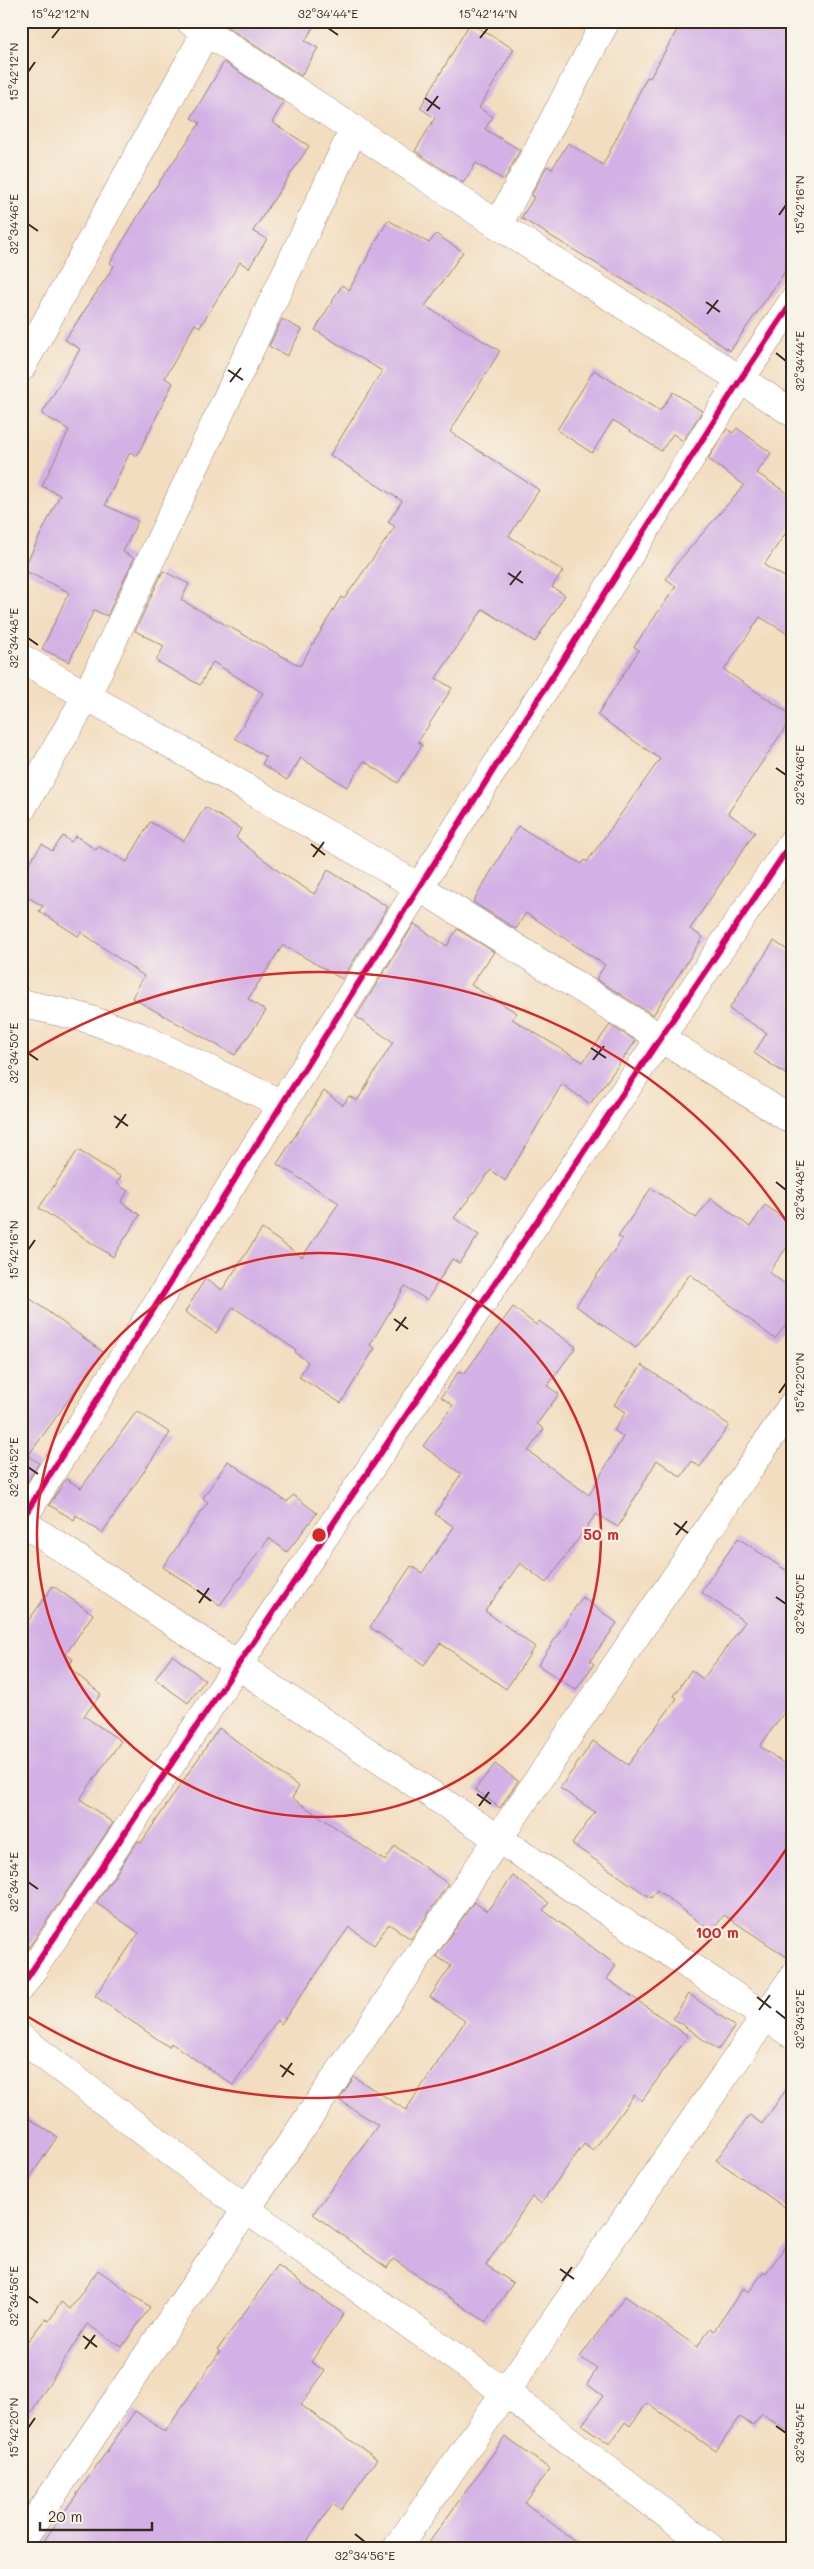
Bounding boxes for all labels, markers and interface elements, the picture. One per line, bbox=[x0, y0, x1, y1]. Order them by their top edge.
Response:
text: 15°42'12"N bbox=[31, 5, 89, 21]
text: 32°34'44"E bbox=[298, 5, 358, 21]
text: 15°42'14"N bbox=[459, 5, 517, 21]
text: 15°42'12"N bbox=[5, 43, 21, 101]
text: 15°42'16"N bbox=[791, 175, 807, 235]
text: 32°34'46"E bbox=[5, 194, 21, 254]
text: 32°34'44"E bbox=[791, 331, 807, 391]
text: 32°34'48"E bbox=[5, 608, 21, 668]
text: 32°34'46"E bbox=[791, 745, 807, 805]
text: 32°34'50"E bbox=[5, 1023, 21, 1083]
text: 32°34'48"E bbox=[791, 1160, 807, 1220]
text: 15°42'16"N bbox=[5, 1220, 21, 1280]
text: 15°42'20"N bbox=[791, 1353, 807, 1413]
text: 32°34'52"E bbox=[5, 1437, 21, 1497]
text: 50 m bbox=[583, 1524, 619, 1544]
centre of rings bbox=[310, 1526, 328, 1544]
text: 32°34'50"E bbox=[791, 1574, 807, 1634]
text: 32°34'54"E bbox=[5, 1852, 21, 1912]
text: 100 m bbox=[695, 1922, 739, 1942]
text: 32°34'52"E bbox=[791, 1989, 807, 2049]
text: 32°34'56"E bbox=[5, 2266, 21, 2326]
text: 15°42'20"N bbox=[5, 2398, 21, 2458]
text: 32°34'54"E bbox=[791, 2403, 807, 2463]
scale bar bbox=[40, 2499, 152, 2531]
text: 20 m bbox=[48, 2506, 82, 2526]
text: 32°34'56"E bbox=[335, 2547, 395, 2563]

